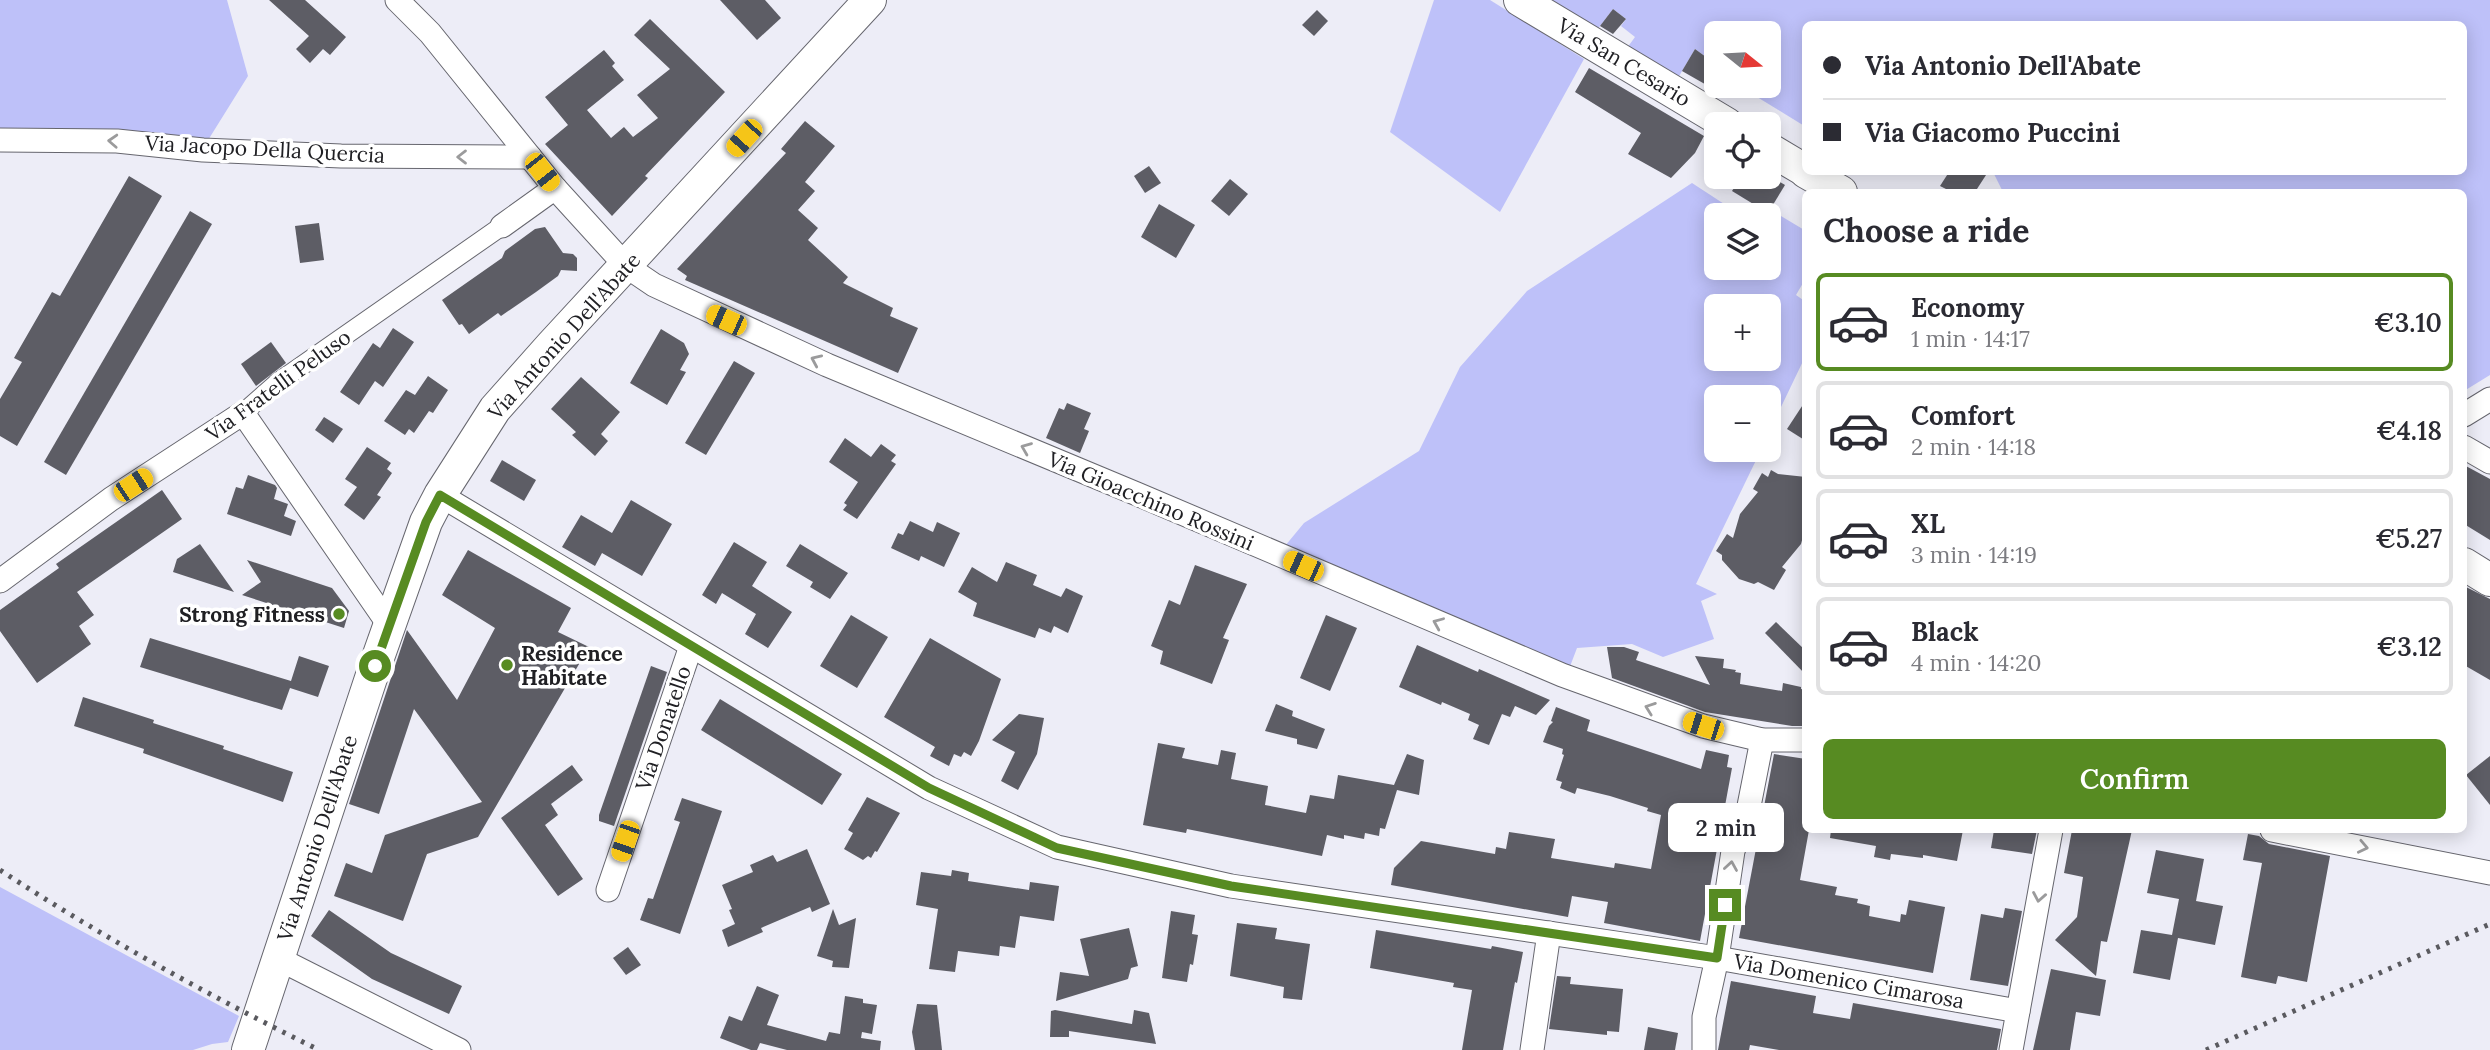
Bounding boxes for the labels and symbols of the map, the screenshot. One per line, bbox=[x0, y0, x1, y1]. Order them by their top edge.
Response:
street label: Via San Cesario bbox=[1552, 11, 1695, 112]
north arrow bbox=[1704, 21, 1782, 98]
car bbox=[723, 115, 766, 161]
street label: Via Jacopo Della Quercia bbox=[143, 129, 386, 169]
one-way arrow bbox=[107, 134, 118, 149]
one-way arrow bbox=[456, 149, 467, 165]
car bbox=[521, 149, 564, 195]
street label: Via Antonio Dell'Abate bbox=[481, 247, 646, 426]
car bbox=[703, 302, 750, 338]
street label: Via Fratelli Peluso bbox=[199, 323, 356, 447]
one-way arrow bbox=[811, 355, 823, 369]
one-way arrow bbox=[1021, 442, 1034, 456]
street label: Via Gioacchino Rossini bbox=[1043, 445, 1258, 557]
car bbox=[110, 465, 157, 505]
car bbox=[1280, 548, 1327, 584]
place label: Strong Fitness bbox=[179, 601, 325, 628]
marker: Strong Fitness bbox=[331, 606, 347, 622]
one-way arrow bbox=[1433, 618, 1445, 632]
place label: Residence Habitate bbox=[521, 640, 623, 691]
route start bbox=[359, 650, 391, 682]
marker: Residence Habitate bbox=[499, 657, 515, 673]
street label: Via Donatello bbox=[629, 662, 697, 795]
one-way arrow bbox=[1644, 702, 1656, 716]
car bbox=[1680, 710, 1727, 742]
street label: Via Antonio Dell'Abate bbox=[271, 731, 363, 946]
callout: 2 min bbox=[1667, 804, 1783, 852]
car bbox=[609, 818, 642, 864]
one-way arrow bbox=[2357, 838, 2369, 853]
one-way arrow bbox=[1723, 861, 1738, 872]
route end bbox=[1709, 889, 1741, 921]
one-way arrow bbox=[2032, 891, 2047, 903]
street label: Via Domenico Cimarosa bbox=[1731, 947, 1966, 1015]

